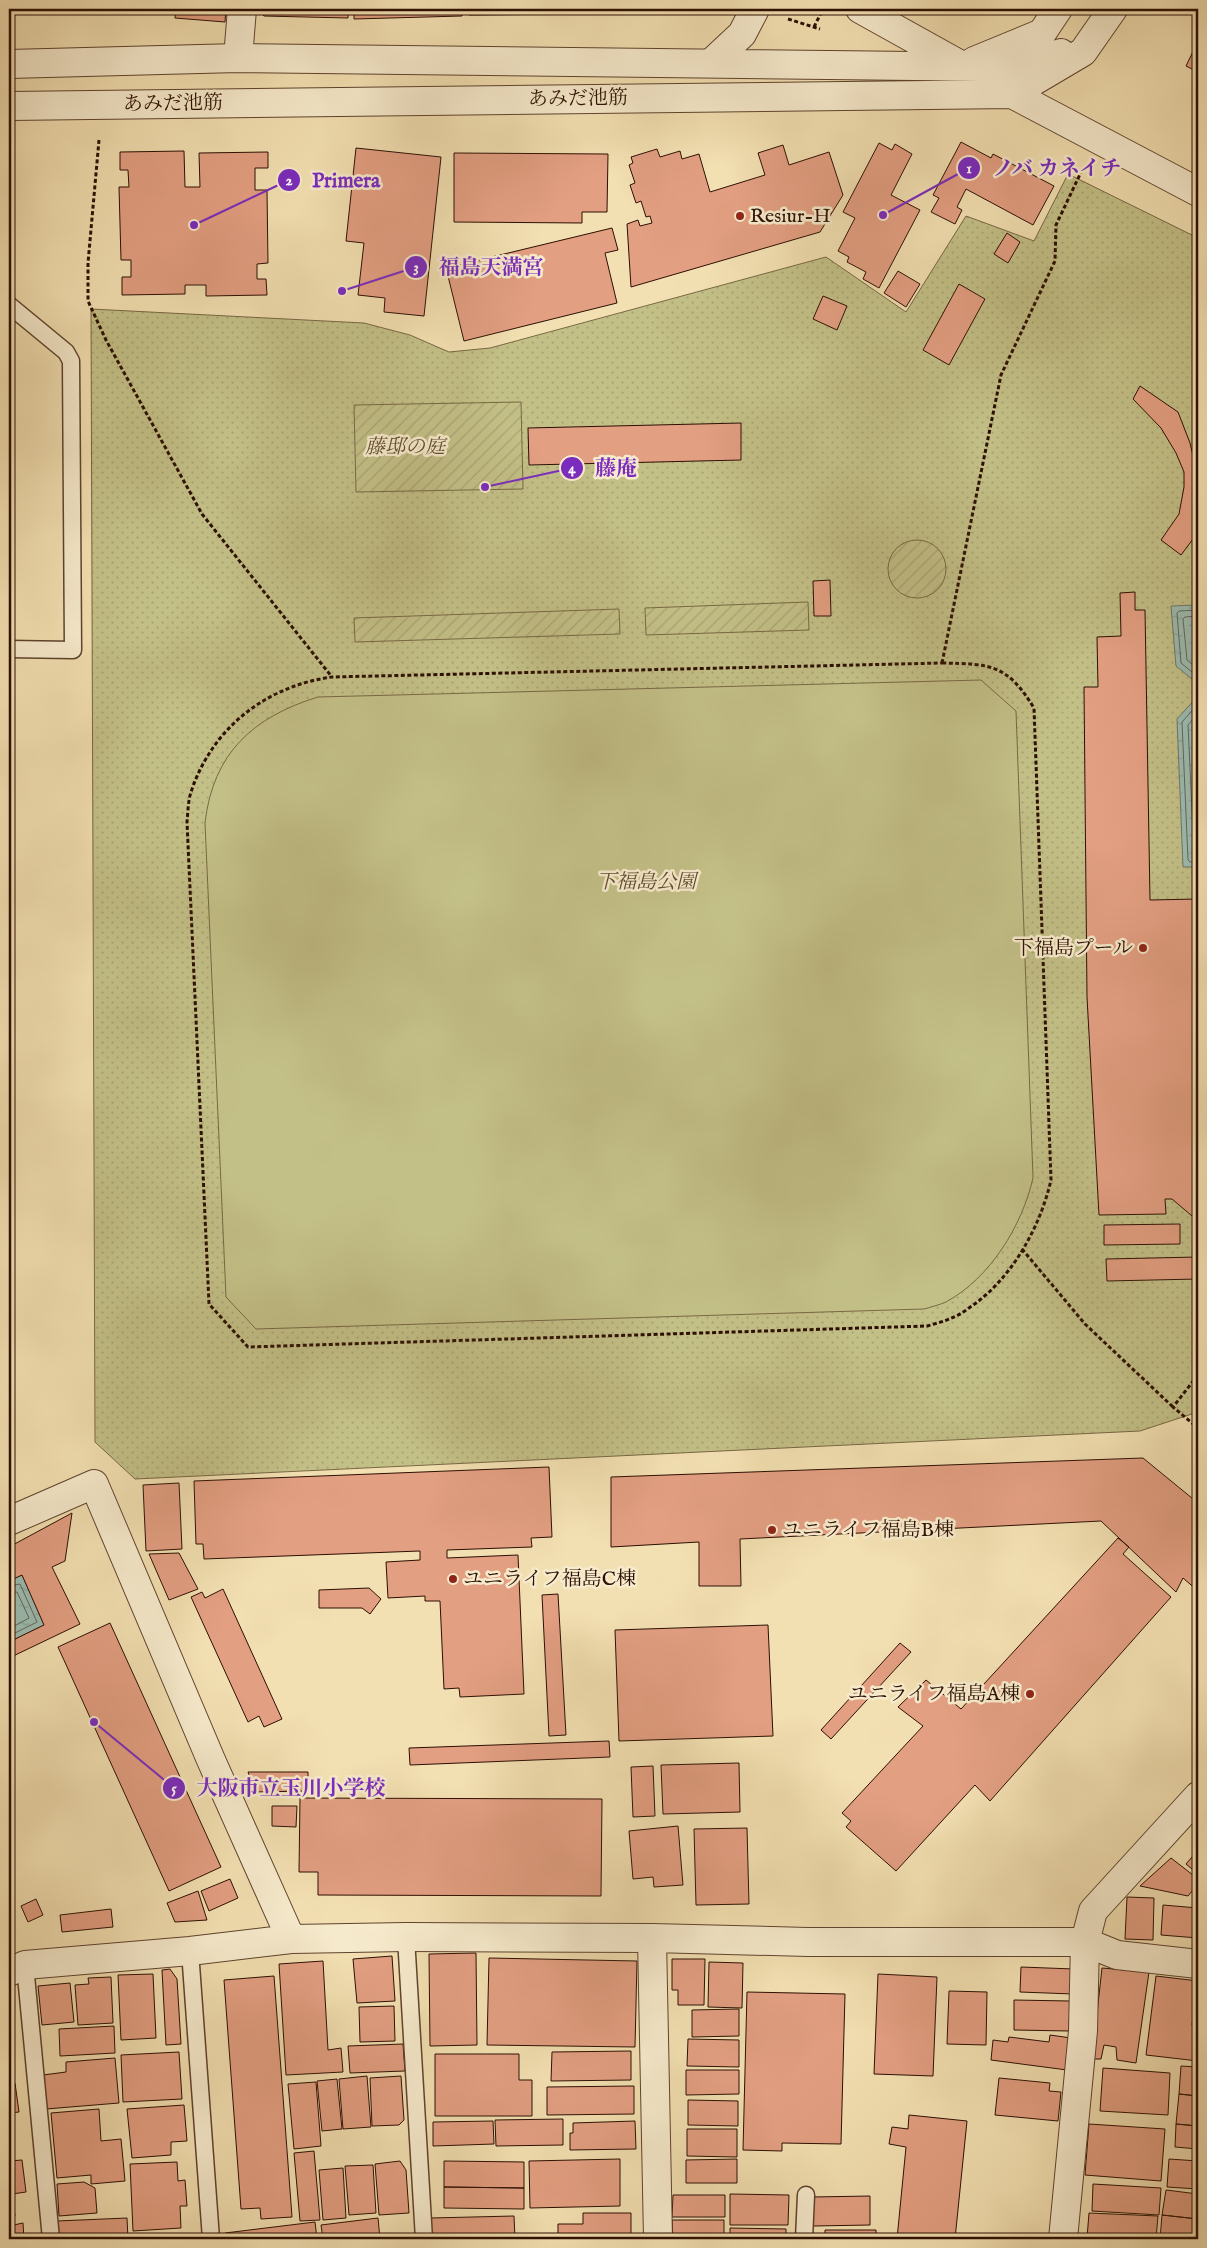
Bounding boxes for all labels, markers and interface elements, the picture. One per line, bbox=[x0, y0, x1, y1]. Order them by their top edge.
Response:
street label: あみだ池筋 bbox=[528, 86, 628, 112]
street label: あみだ池筋 bbox=[123, 91, 223, 117]
callout: ノバ カネイチ bbox=[957, 150, 1132, 186]
text: ノバ カネイチ bbox=[993, 156, 1121, 183]
text: 1 bbox=[966, 159, 972, 178]
callout: Primera bbox=[277, 162, 390, 198]
text: Primera bbox=[312, 168, 381, 195]
text: 2 bbox=[285, 171, 293, 190]
place label: Resiur-H bbox=[750, 204, 831, 229]
marker: Resiur-H bbox=[734, 210, 746, 222]
callout: 福島天満宮 bbox=[404, 249, 554, 285]
text: 福島天満宮 bbox=[439, 255, 544, 282]
text: 3 bbox=[413, 258, 419, 277]
park label: 藤邸の庭 bbox=[365, 435, 448, 460]
callout: 藤庵 bbox=[560, 450, 647, 486]
text: 藤庵 bbox=[595, 456, 637, 483]
text: 4 bbox=[568, 459, 576, 478]
park label: 下福島公園 bbox=[596, 870, 699, 895]
place label: 下福島プール bbox=[1014, 936, 1133, 961]
marker: 下福島プール bbox=[1137, 942, 1149, 954]
place label: ユニライフ福島B棟 bbox=[782, 1518, 954, 1543]
marker: ユニライフ福島B棟 bbox=[766, 1524, 778, 1536]
place label: ユニライフ福島C棟 bbox=[463, 1567, 636, 1592]
marker: ユニライフ福島C棟 bbox=[447, 1573, 459, 1585]
place label: ユニライフ福島A棟 bbox=[848, 1682, 1020, 1707]
marker: ユニライフ福島A棟 bbox=[1024, 1688, 1036, 1700]
callout: 大阪市立玉川小学校 bbox=[161, 1770, 395, 1806]
text: 大阪市立玉川小学校 bbox=[197, 1776, 386, 1803]
text: 5 bbox=[171, 1779, 177, 1798]

